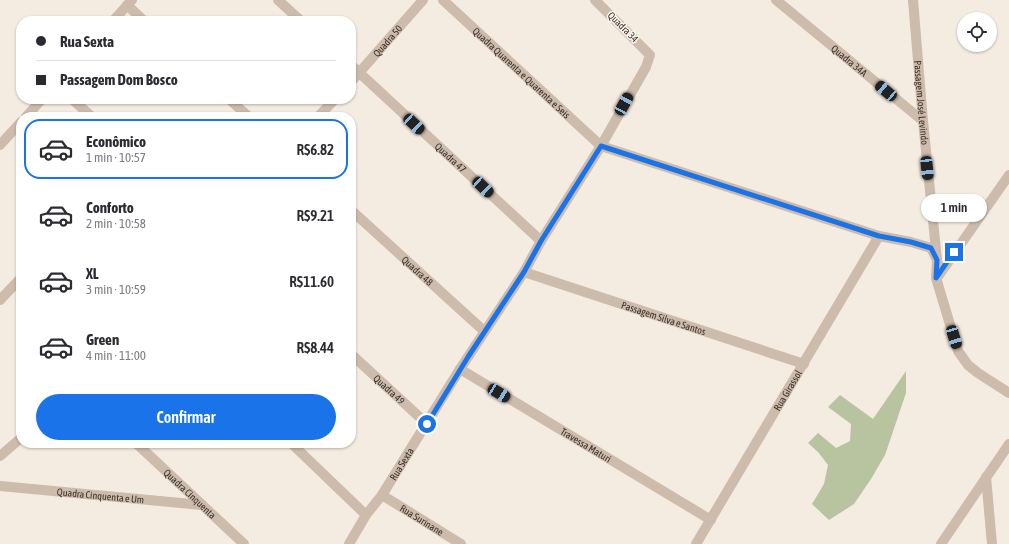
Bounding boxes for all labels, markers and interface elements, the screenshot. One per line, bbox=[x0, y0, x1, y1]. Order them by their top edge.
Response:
street label: Quadra 34 bbox=[606, 10, 641, 45]
map controls bbox=[957, 12, 997, 52]
button: locate bbox=[957, 12, 997, 52]
street label: Quadra 50 bbox=[371, 22, 404, 59]
street label: Quadra Quarenta e Quarenta e Seis bbox=[471, 25, 573, 121]
text: Rua Sexta bbox=[60, 33, 114, 50]
street label: Quadra 34A bbox=[829, 42, 870, 78]
street label: Passagem José Levindo bbox=[913, 60, 931, 146]
text: Passagem Dom Bosco bbox=[60, 71, 178, 88]
car bbox=[873, 79, 899, 103]
car bbox=[613, 91, 635, 117]
car bbox=[401, 111, 427, 137]
icon: car bbox=[38, 131, 74, 167]
text: Econômico bbox=[86, 133, 146, 150]
street label: Quadra 47 bbox=[433, 140, 469, 175]
text: R$6.82 bbox=[296, 141, 334, 158]
text: 1 min · 10:57 bbox=[86, 150, 146, 165]
car bbox=[920, 155, 934, 181]
car bbox=[470, 174, 496, 200]
callout: 1 min bbox=[921, 194, 987, 222]
icon: car bbox=[38, 197, 74, 233]
text: Conforto bbox=[86, 199, 134, 216]
text: 1 min bbox=[941, 200, 967, 215]
text: R$9.21 bbox=[296, 207, 334, 224]
text: 2 min · 10:58 bbox=[86, 216, 146, 231]
route end bbox=[945, 243, 963, 261]
street label: Quadra 48 bbox=[400, 254, 436, 288]
icon: car bbox=[38, 263, 74, 299]
text: XL bbox=[86, 265, 99, 282]
text: R$11.60 bbox=[289, 273, 334, 290]
text: 3 min · 10:59 bbox=[86, 282, 146, 297]
street label: Passagem Silva e Santos bbox=[620, 299, 708, 337]
car bbox=[945, 324, 963, 350]
icon: car bbox=[38, 329, 74, 365]
text: Green bbox=[86, 331, 119, 348]
text: R$8.44 bbox=[296, 339, 334, 356]
text: 4 min · 11:00 bbox=[86, 348, 146, 363]
street label: Rua Girassol bbox=[771, 368, 804, 412]
street label: Quadra 49 bbox=[371, 372, 407, 406]
car bbox=[486, 382, 512, 404]
button: Confirmar bbox=[36, 394, 336, 440]
route start bbox=[418, 415, 436, 433]
street label: Travessa Maturi bbox=[559, 425, 613, 464]
street label: Rua Sexta bbox=[387, 445, 416, 482]
street label: Quadra Cinquenta bbox=[162, 467, 219, 521]
street label: Quadra Cinquenta e Um bbox=[56, 486, 145, 505]
street label: Rua Surinane bbox=[398, 502, 446, 538]

